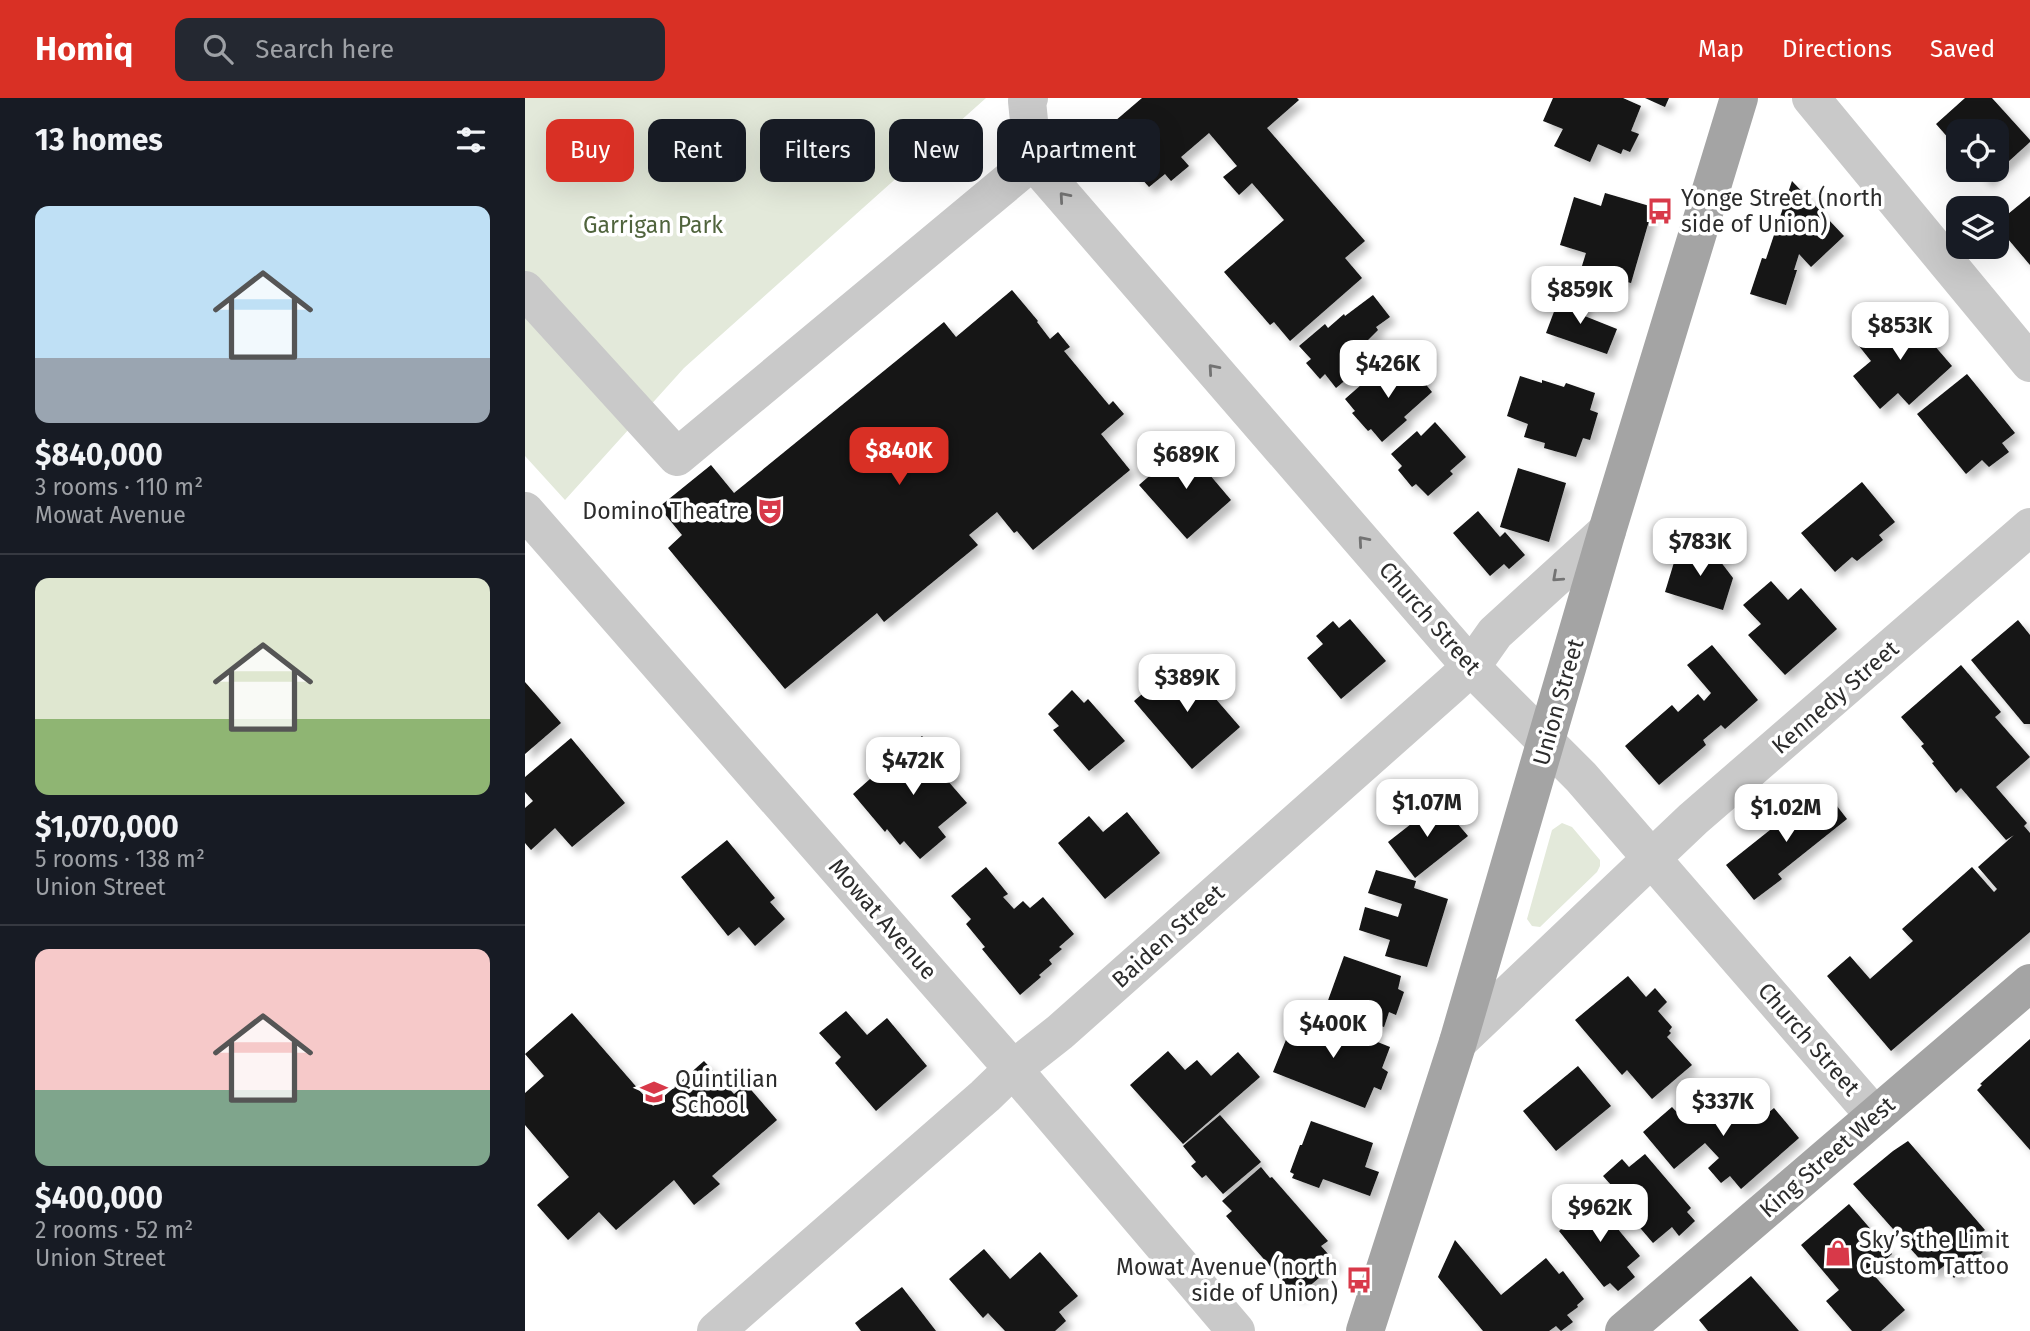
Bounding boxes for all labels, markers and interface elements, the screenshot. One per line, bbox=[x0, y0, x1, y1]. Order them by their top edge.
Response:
search box bbox=[175, 18, 665, 81]
text: Homiq bbox=[35, 29, 133, 69]
icon: search bbox=[199, 30, 237, 68]
text: Search here bbox=[255, 34, 394, 65]
text: Map bbox=[1698, 35, 1744, 63]
text: Directions bbox=[1782, 35, 1892, 63]
text: Saved bbox=[1930, 35, 1995, 63]
chip: Buy bbox=[546, 119, 634, 182]
chip: Rent bbox=[648, 119, 746, 182]
chip: Filters bbox=[760, 119, 875, 182]
chip: New bbox=[889, 119, 983, 182]
chip: Apartment bbox=[997, 119, 1160, 182]
map controls bbox=[1946, 119, 2009, 259]
button: locate bbox=[1946, 119, 2009, 182]
icon: filters bbox=[452, 121, 490, 159]
text: 13 homes bbox=[35, 122, 163, 158]
place label: Yonge Street (north side of Union) bbox=[1681, 184, 1883, 238]
one-way arrow bbox=[1060, 192, 1072, 205]
bus stop icon: Yonge Street (north side of Union) bbox=[1645, 196, 1675, 226]
button: layers bbox=[1946, 196, 2009, 259]
park label: Garrigan Park bbox=[583, 211, 723, 239]
icon: home bbox=[200, 252, 326, 378]
pin: $859K bbox=[1531, 266, 1629, 326]
text: $859K bbox=[1547, 275, 1613, 303]
pin: $853K bbox=[1851, 302, 1949, 362]
text: $853K bbox=[1868, 311, 1932, 339]
pin: $426K bbox=[1339, 341, 1437, 400]
text: $426K bbox=[1356, 349, 1420, 377]
one-way arrow bbox=[1209, 364, 1221, 377]
pin: $840K bbox=[850, 428, 948, 487]
pin: $689K bbox=[1137, 432, 1235, 491]
text: $840K bbox=[866, 436, 933, 464]
text: $840,000 bbox=[35, 437, 163, 473]
text: $689K bbox=[1153, 440, 1219, 468]
text: 3 rooms · 110 m² bbox=[35, 473, 203, 501]
theatre icon: Domino Theatre bbox=[755, 496, 785, 526]
place label: Domino Theatre bbox=[582, 497, 749, 525]
text: Mowat Avenue bbox=[35, 501, 186, 529]
pin: $783K bbox=[1651, 518, 1749, 578]
text: $783K bbox=[1669, 527, 1731, 555]
one-way arrow bbox=[1359, 536, 1371, 549]
street label: Church Street bbox=[1373, 556, 1487, 681]
one-way arrow bbox=[1552, 568, 1565, 581]
icon: home bbox=[200, 624, 326, 750]
street label: Kennedy Street bbox=[1766, 634, 1905, 760]
street label: Union Street bbox=[1527, 635, 1590, 769]
pin: $389K bbox=[1138, 654, 1236, 714]
text: $389K bbox=[1154, 663, 1220, 691]
pin: $472K bbox=[864, 738, 962, 797]
text: $472K bbox=[882, 746, 944, 774]
pin: $1.07M bbox=[1370, 780, 1484, 839]
pin: $1.02M bbox=[1729, 784, 1843, 844]
text: $1.07M bbox=[1392, 788, 1462, 816]
text: $1.02M bbox=[1751, 793, 1821, 821]
text: $1,070,000 bbox=[35, 809, 179, 845]
text: 5 rooms · 138 m² bbox=[35, 845, 205, 873]
street label: Mowat Avenue bbox=[823, 853, 943, 985]
text: Union Street bbox=[35, 873, 166, 901]
street label: Baiden Street bbox=[1106, 878, 1230, 994]
street label: Church Street bbox=[1752, 977, 1866, 1102]
icon: home bbox=[200, 995, 326, 1121]
pin: $400K bbox=[1284, 1000, 1382, 1060]
text: $400K bbox=[1299, 1009, 1367, 1037]
place label: Quintilian School bbox=[675, 1065, 778, 1119]
school or university icon: Quintilian School bbox=[639, 1077, 669, 1107]
pin: $337K bbox=[1674, 1079, 1772, 1138]
text: $337K bbox=[1692, 1087, 1754, 1115]
street label: King Street West bbox=[1754, 1090, 1901, 1223]
text: $400,000 bbox=[35, 1180, 163, 1216]
pin: $962K bbox=[1551, 1184, 1649, 1244]
text: $962K bbox=[1568, 1193, 1632, 1221]
text: 2 rooms · 52 m² bbox=[35, 1216, 193, 1244]
place label: Sky’s the Limit Custom Tattoo bbox=[1859, 1226, 2010, 1280]
shop icon: Sky’s the Limit Custom Tattoo bbox=[1823, 1238, 1853, 1268]
text: Union Street bbox=[35, 1244, 166, 1272]
place label: Mowat Avenue (north side of Union) bbox=[1116, 1253, 1338, 1307]
bus stop icon: Mowat Avenue (north side of Union) bbox=[1344, 1265, 1374, 1295]

